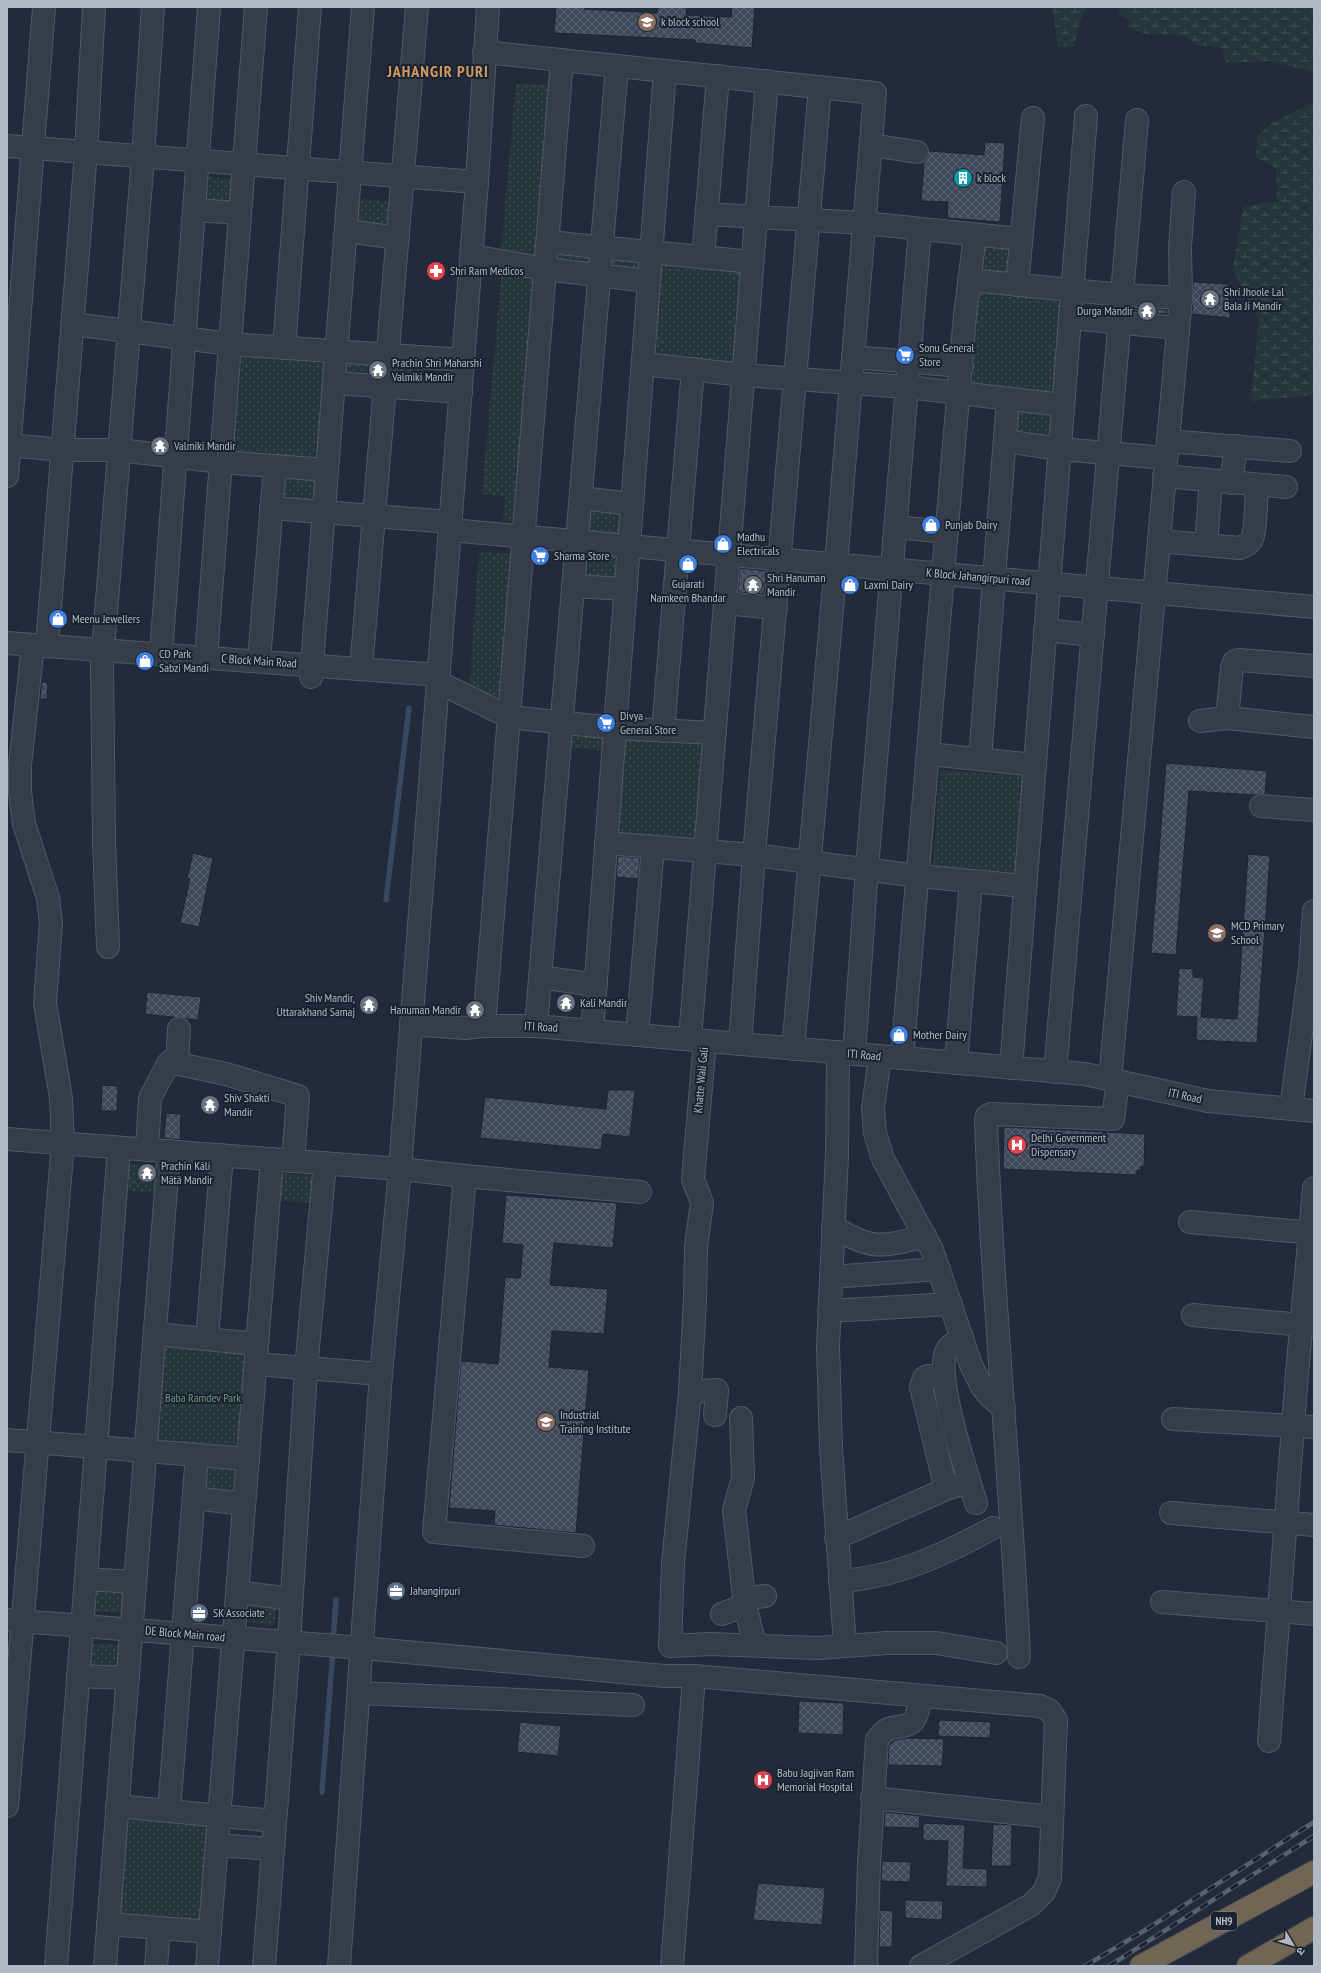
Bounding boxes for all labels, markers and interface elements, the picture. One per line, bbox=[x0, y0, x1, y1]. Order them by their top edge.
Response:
school or university icon: k block school bbox=[636, 11, 658, 33]
place label: k block school bbox=[661, 14, 719, 29]
district label: JAHANGIR PURI bbox=[386, 61, 489, 81]
building icon: k block bbox=[952, 167, 974, 189]
place label: k block bbox=[977, 170, 1006, 185]
pharmacy icon: Shri Ram Medicos bbox=[425, 260, 447, 282]
place label: Shri Ram Medicos bbox=[450, 263, 523, 278]
place label: Shri Jhoole Lal Bala Ji Mandir bbox=[1224, 284, 1284, 313]
temple icon: Shri Jhoole Lal Bala Ji Mandir bbox=[1199, 288, 1221, 310]
temple icon: Durga Mandir bbox=[1136, 300, 1158, 322]
place label: Durga Mandir bbox=[1077, 303, 1134, 318]
place label: Sonu General Store bbox=[919, 340, 975, 369]
supermarket icon: Sonu General Store bbox=[894, 344, 916, 366]
place label: Prachin Shri Maharshi Valmiki Mandir bbox=[391, 355, 482, 384]
temple icon: Prachin Shri Maharshi Valmiki Mandir bbox=[367, 359, 389, 381]
temple icon: Valmiki Mandir bbox=[149, 435, 171, 457]
place label: Valmiki Mandir bbox=[173, 438, 236, 453]
shop icon: Punjab Dairy bbox=[920, 514, 942, 536]
place label: Punjab Dairy bbox=[945, 517, 998, 532]
place label: Madhu Electricals bbox=[737, 529, 779, 558]
shop icon: Madhu Electricals bbox=[712, 533, 734, 555]
supermarket icon: Sharma Store bbox=[529, 545, 551, 567]
place label: Sharma Store bbox=[554, 548, 609, 563]
shop icon: Gujarati Namkeen Bhandar bbox=[677, 553, 699, 575]
street label: K Block Jahangirpuri road bbox=[925, 564, 1031, 589]
place label: Shri Hanuman Mandir bbox=[767, 570, 825, 599]
temple icon: Shri Hanuman Mandir bbox=[742, 574, 764, 596]
shop icon: Laxmi Dairy bbox=[839, 574, 861, 596]
place label: Gujarati Namkeen Bhandar bbox=[650, 576, 726, 605]
place label: Laxmi Dairy bbox=[864, 577, 914, 592]
shop icon: Meenu Jewellers bbox=[47, 608, 69, 630]
place label: Meenu Jewellers bbox=[72, 611, 140, 626]
place label: CD Park Sabzi Mandi bbox=[159, 646, 209, 675]
shop icon: CD Park Sabzi Mandi bbox=[134, 650, 156, 672]
street label: C Block Main Road bbox=[221, 650, 297, 671]
place label: Divya General Store bbox=[620, 708, 676, 737]
supermarket icon: Divya General Store bbox=[595, 712, 617, 734]
place label: MCD Primary School bbox=[1231, 918, 1285, 947]
school or university icon: MCD Primary School bbox=[1206, 922, 1228, 944]
place label: Shiv Mandir, Uttarakhand Samaj bbox=[276, 990, 355, 1019]
temple icon: Kali Mandir bbox=[555, 992, 577, 1014]
temple icon: Shiv Mandir, Uttarakhand Samaj bbox=[358, 994, 380, 1016]
place label: Kali Mandir bbox=[580, 995, 628, 1010]
temple icon: Hanuman Mandir bbox=[464, 999, 486, 1021]
place label: Hanuman Mandir bbox=[390, 1002, 462, 1017]
street label: ITI Road bbox=[524, 1018, 558, 1035]
shop icon: Mother Dairy bbox=[888, 1024, 910, 1046]
place label: Mother Dairy bbox=[913, 1027, 967, 1042]
street label: Khatte Wali Gali bbox=[690, 1046, 711, 1114]
street label: ITI Road bbox=[846, 1046, 882, 1063]
street label: ITI Road bbox=[1167, 1085, 1203, 1106]
place label: Shiv Shakti Mandir bbox=[224, 1090, 270, 1119]
temple icon: Shiv Shakti Mandir bbox=[199, 1094, 221, 1116]
place label: Delhi Government Dispensary bbox=[1031, 1130, 1107, 1159]
hospital icon: Delhi Government Dispensary bbox=[1006, 1134, 1028, 1156]
place label: Prachin Kāli Mātā Mandir bbox=[161, 1158, 214, 1187]
temple icon: Prachin Kāli Mātā Mandir bbox=[136, 1162, 158, 1184]
park label: Baba Ramdev Park bbox=[165, 1390, 241, 1405]
place label: Industrial Training Institute bbox=[560, 1407, 631, 1436]
school or university icon: Industrial Training Institute bbox=[535, 1411, 557, 1433]
office icon: Jahangirpuri bbox=[385, 1580, 407, 1602]
place label: Jahangirpuri bbox=[409, 1583, 460, 1598]
office icon: SK Associate bbox=[188, 1602, 210, 1624]
place label: SK Associate bbox=[213, 1605, 265, 1620]
street label: DE Block Main road bbox=[144, 1623, 226, 1644]
place label: Babu Jagjivan Ram Memorial Hospital bbox=[777, 1765, 854, 1794]
hospital icon: Babu Jagjivan Ram Memorial Hospital bbox=[752, 1769, 774, 1791]
road number: NH9 bbox=[1211, 1912, 1237, 1930]
north arrow bbox=[1273, 1925, 1313, 1965]
text: उ bbox=[1293, 1944, 1308, 1958]

